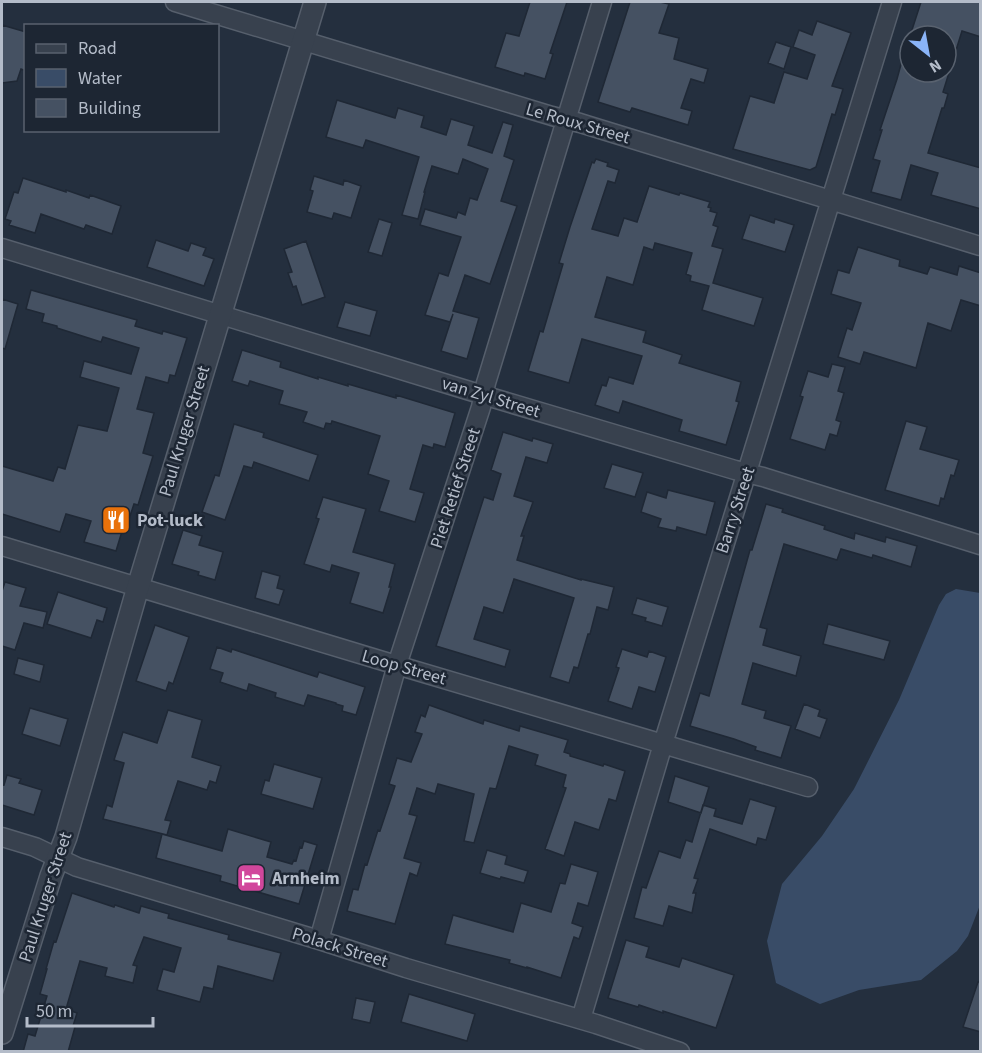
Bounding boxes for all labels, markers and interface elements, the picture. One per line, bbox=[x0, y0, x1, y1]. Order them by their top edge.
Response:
legend bbox=[24, 24, 219, 132]
north arrow bbox=[898, 24, 958, 84]
text: Road bbox=[78, 36, 117, 61]
text: N bbox=[925, 54, 945, 78]
text: Water bbox=[78, 66, 122, 91]
text: Building bbox=[78, 96, 141, 121]
street label: Le Roux Street bbox=[523, 97, 633, 150]
street label: Paul Kruger Street bbox=[153, 363, 216, 500]
street label: van Zyl Street bbox=[439, 371, 543, 424]
street label: Piet Retief Street bbox=[424, 425, 487, 552]
street label: Barry Street bbox=[710, 464, 761, 557]
restaurant icon: Pot-luck bbox=[100, 504, 132, 536]
place label: Pot-luck bbox=[137, 508, 203, 533]
street label: Loop Street bbox=[359, 644, 449, 691]
street label: Paul Kruger Street bbox=[13, 829, 78, 966]
hotel icon: Arnheim bbox=[235, 862, 267, 894]
place label: Arnheim bbox=[271, 866, 340, 891]
street label: Polack Street bbox=[289, 921, 391, 974]
scale bar bbox=[27, 990, 153, 1028]
text: 50 m bbox=[36, 999, 72, 1024]

